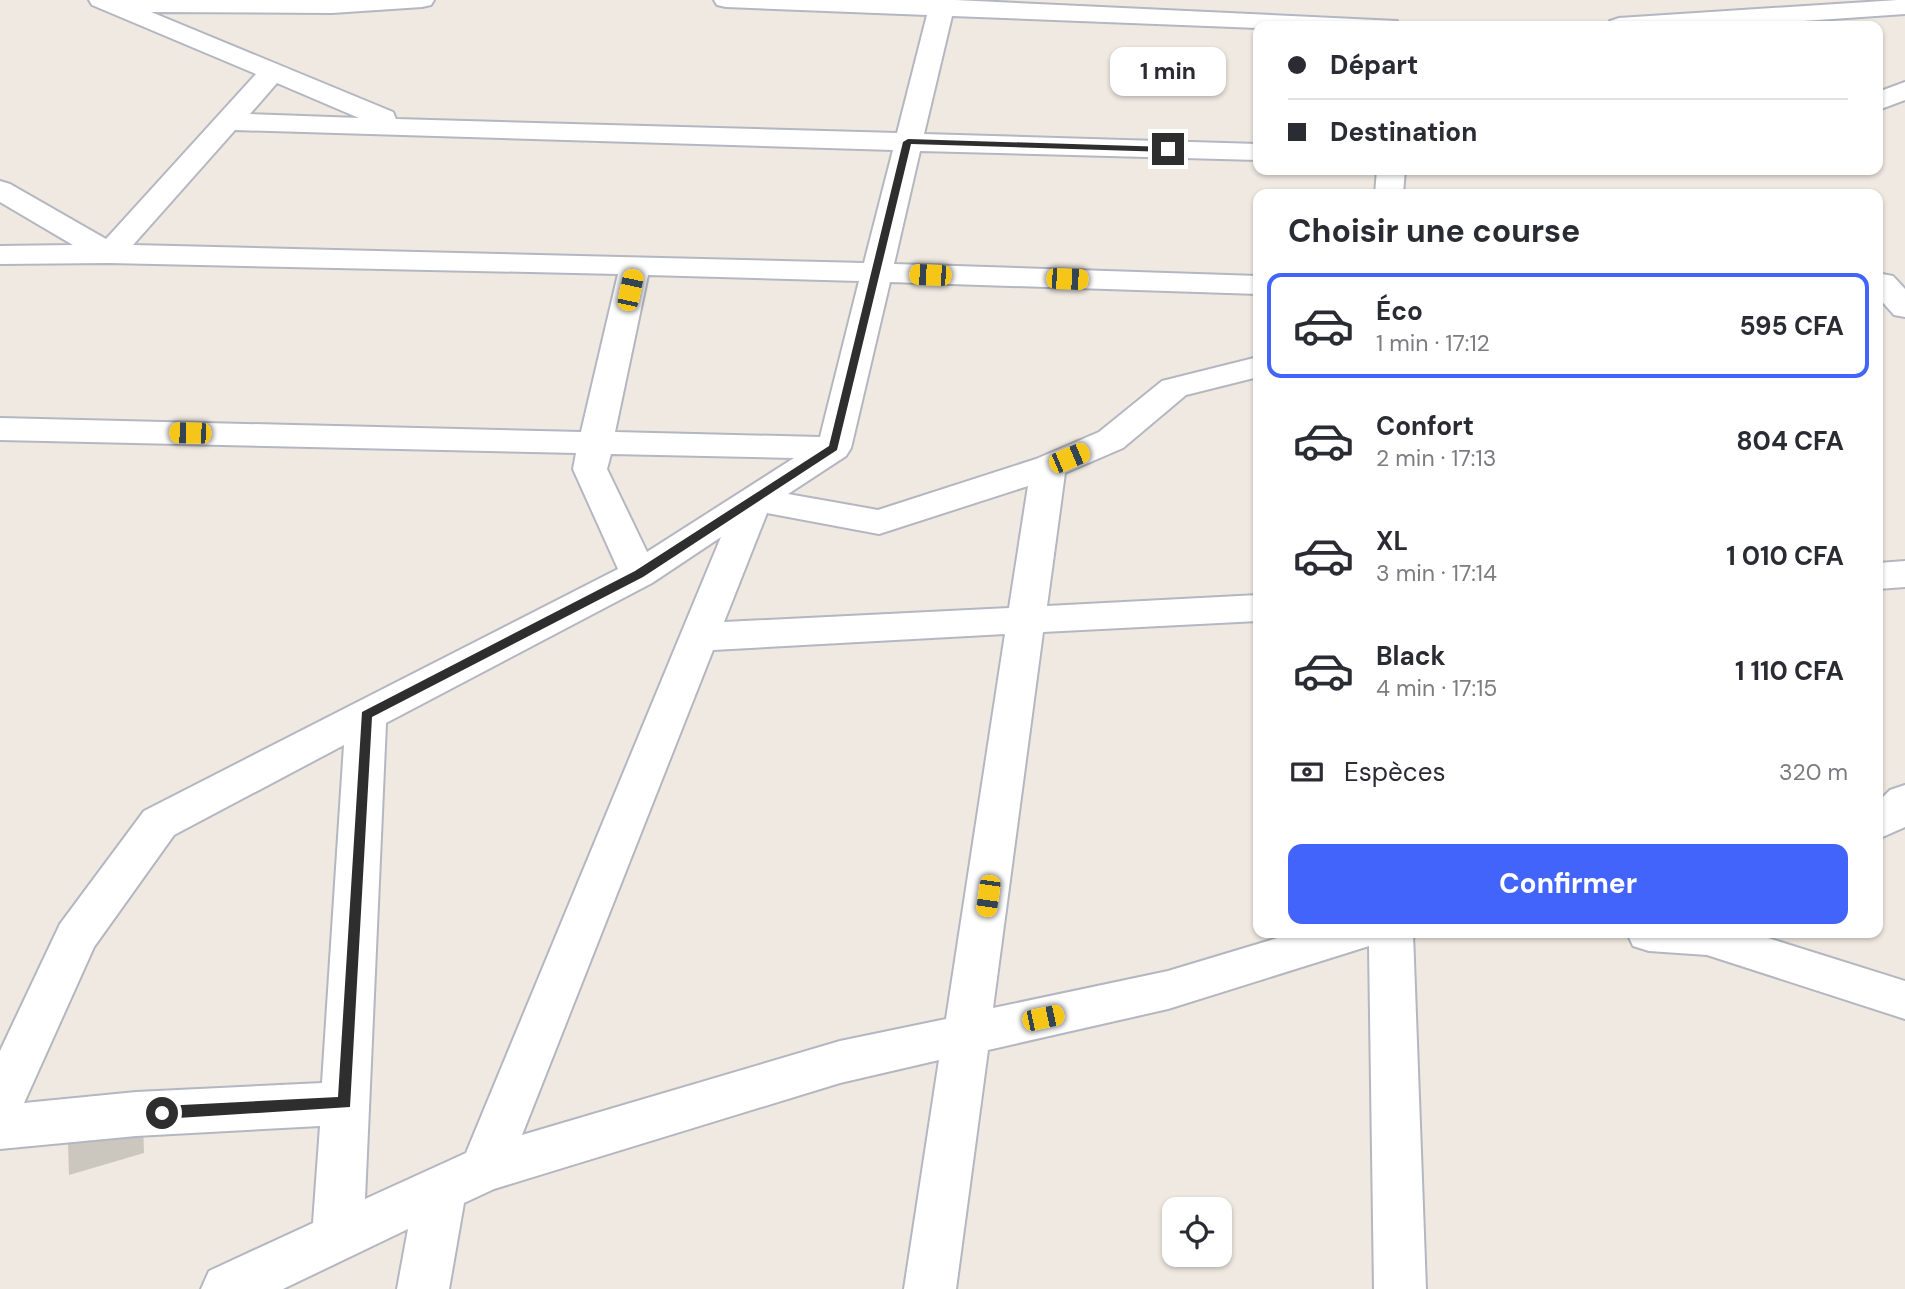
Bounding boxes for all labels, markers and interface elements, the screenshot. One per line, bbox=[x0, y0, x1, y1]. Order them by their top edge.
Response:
callout: 1 min bbox=[1110, 47, 1226, 96]
text: Départ bbox=[1330, 48, 1418, 82]
text: 1 min bbox=[1140, 56, 1196, 86]
text: Destination bbox=[1330, 115, 1477, 149]
route end bbox=[1152, 133, 1184, 165]
text: Choisir une course bbox=[1288, 210, 1580, 252]
car bbox=[909, 264, 952, 286]
car bbox=[616, 267, 645, 313]
car bbox=[1046, 268, 1089, 290]
icon: car bbox=[1292, 294, 1355, 357]
text: Éco bbox=[1376, 294, 1423, 328]
text: 595 CFA bbox=[1740, 309, 1844, 343]
text: 1 min · 17:12 bbox=[1376, 328, 1490, 358]
icon: car bbox=[1292, 409, 1355, 472]
text: Confort bbox=[1376, 409, 1474, 443]
car bbox=[169, 422, 212, 444]
text: 804 CFA bbox=[1736, 424, 1844, 458]
car bbox=[1046, 440, 1093, 476]
text: 2 min · 17:13 bbox=[1376, 443, 1496, 473]
icon: car bbox=[1292, 524, 1355, 587]
text: XL bbox=[1376, 524, 1408, 558]
text: 1 010 CFA bbox=[1726, 539, 1844, 573]
text: 3 min · 17:14 bbox=[1376, 558, 1497, 588]
icon: car bbox=[1292, 639, 1355, 702]
text: Black bbox=[1376, 639, 1446, 673]
text: 1 110 CFA bbox=[1735, 654, 1844, 688]
text: 4 min · 17:15 bbox=[1376, 673, 1497, 703]
icon: cash bbox=[1288, 753, 1326, 791]
text: Espèces bbox=[1344, 755, 1445, 789]
text: 320 m bbox=[1779, 757, 1848, 787]
button: Confirmer bbox=[1288, 844, 1848, 924]
car bbox=[975, 874, 1002, 918]
car bbox=[1021, 1003, 1066, 1033]
route start bbox=[146, 1097, 178, 1129]
map controls bbox=[1162, 1197, 1232, 1267]
button: locate bbox=[1162, 1197, 1232, 1267]

